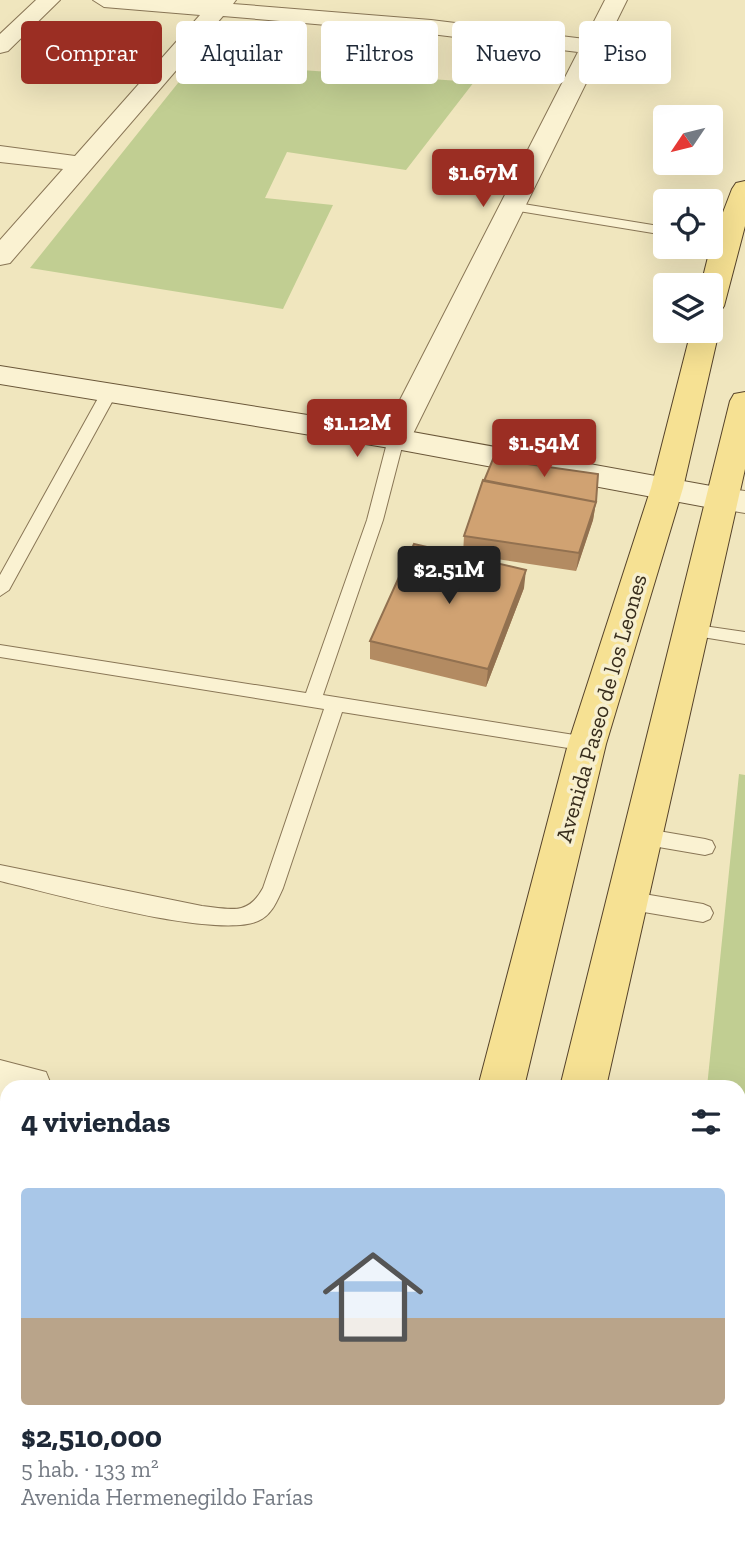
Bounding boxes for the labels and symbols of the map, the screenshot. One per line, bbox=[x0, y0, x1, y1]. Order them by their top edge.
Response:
north arrow bbox=[653, 105, 723, 175]
pin: $1.67M bbox=[426, 150, 540, 209]
pin: $1.12M bbox=[300, 400, 414, 459]
pin: $1.54M bbox=[487, 420, 601, 479]
pin: $2.51M bbox=[392, 546, 506, 606]
street label: Avenida Paseo de los Leones bbox=[549, 571, 653, 845]

